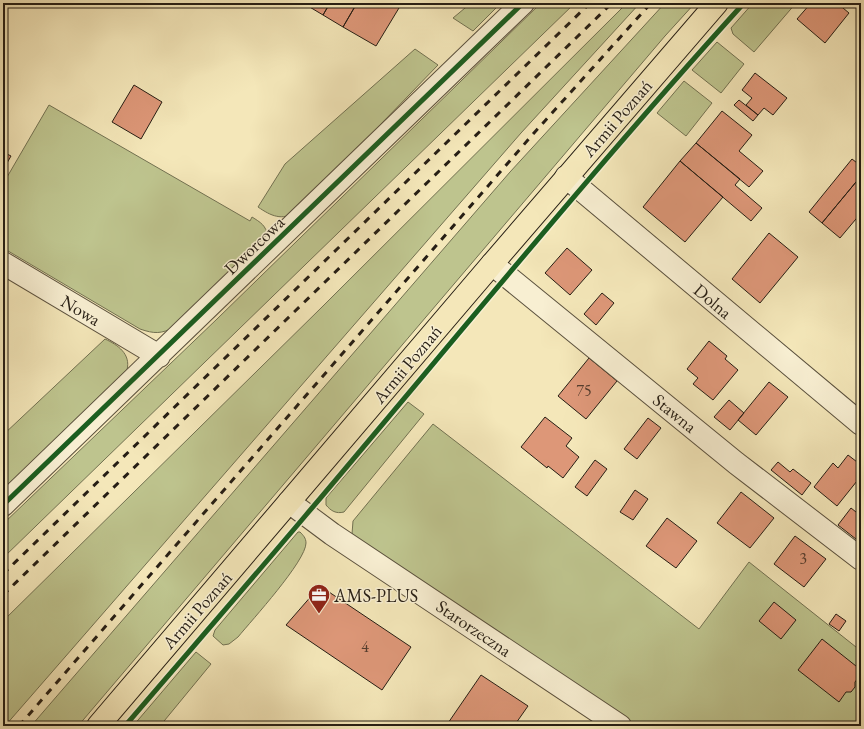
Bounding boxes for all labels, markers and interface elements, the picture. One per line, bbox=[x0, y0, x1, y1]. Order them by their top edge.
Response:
street label: Armii Poznań bbox=[576, 74, 657, 162]
street label: Dworcowa bbox=[219, 210, 290, 279]
street label: Dolna bbox=[689, 278, 738, 324]
street label: Nowa bbox=[57, 289, 106, 331]
street label: Armii Poznań bbox=[367, 320, 447, 409]
house number: 75 bbox=[576, 380, 592, 401]
street label: Stawna bbox=[648, 388, 702, 438]
house number: 3 bbox=[799, 548, 807, 569]
street label: Armii Poznań bbox=[156, 566, 237, 654]
office icon: AMS-PLUS bbox=[306, 582, 332, 615]
place label: AMS-PLUS bbox=[333, 584, 418, 607]
street label: Starorzeczna bbox=[432, 594, 517, 662]
house number: 4 bbox=[361, 636, 369, 657]

